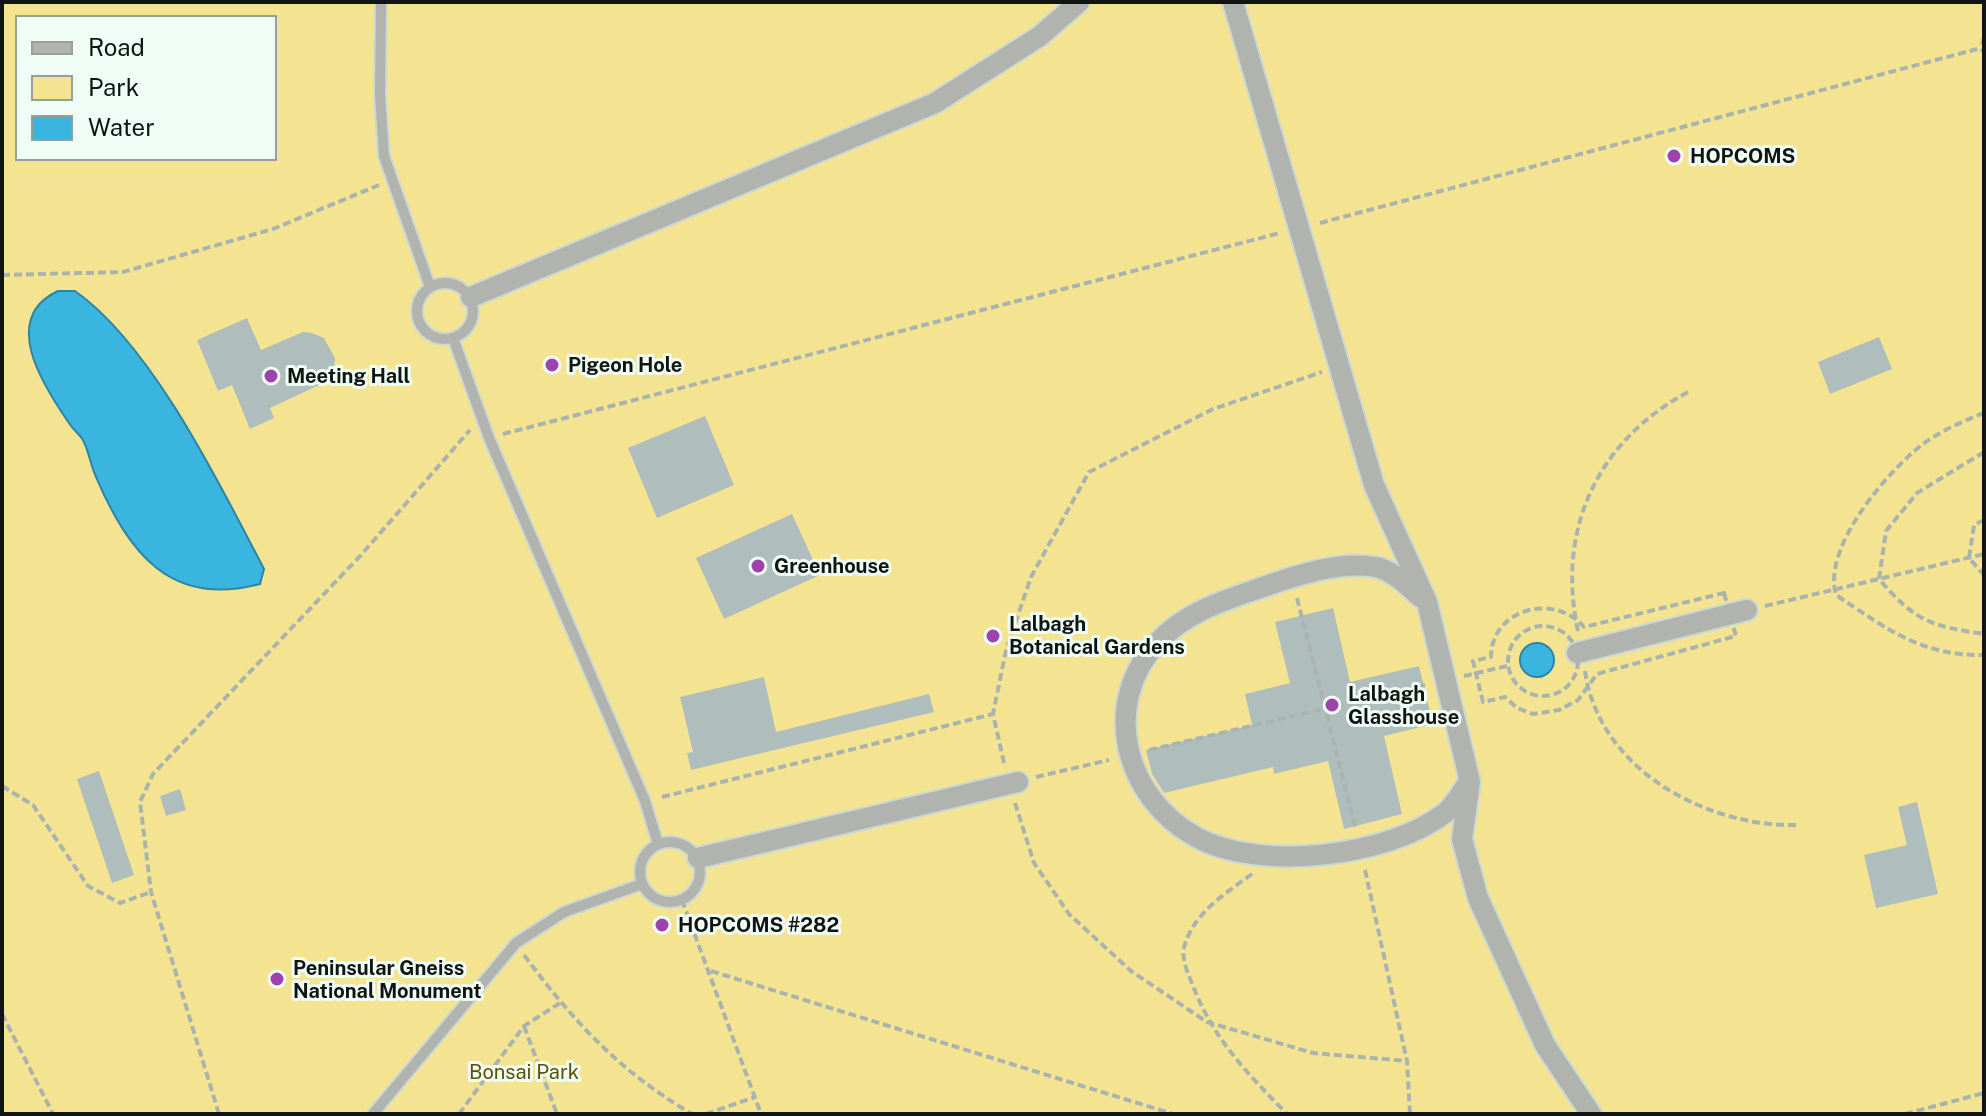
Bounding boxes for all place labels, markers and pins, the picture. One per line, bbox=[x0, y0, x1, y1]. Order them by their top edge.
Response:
place label: HOPCOMS bbox=[1690, 144, 1795, 168]
marker: HOPCOMS bbox=[1665, 147, 1683, 165]
place label: Pigeon Hole bbox=[568, 353, 682, 377]
marker: Pigeon Hole bbox=[543, 356, 561, 374]
place label: Meeting Hall bbox=[287, 364, 410, 388]
marker: Meeting Hall bbox=[262, 367, 280, 385]
place label: Greenhouse bbox=[774, 554, 890, 578]
marker: Greenhouse bbox=[749, 557, 767, 575]
place label: Lalbagh Botanical Gardens bbox=[1009, 612, 1185, 659]
marker: Lalbagh Botanical Gardens bbox=[984, 627, 1002, 645]
place label: Lalbagh Glasshouse bbox=[1348, 682, 1459, 729]
marker: Lalbagh Glasshouse bbox=[1323, 696, 1341, 714]
place label: HOPCOMS #282 bbox=[678, 913, 839, 937]
marker: HOPCOMS #282 bbox=[653, 916, 671, 934]
place label: Peninsular Gneiss National Monument bbox=[293, 956, 482, 1003]
marker: Peninsular Gneiss National Monument bbox=[268, 970, 286, 988]

